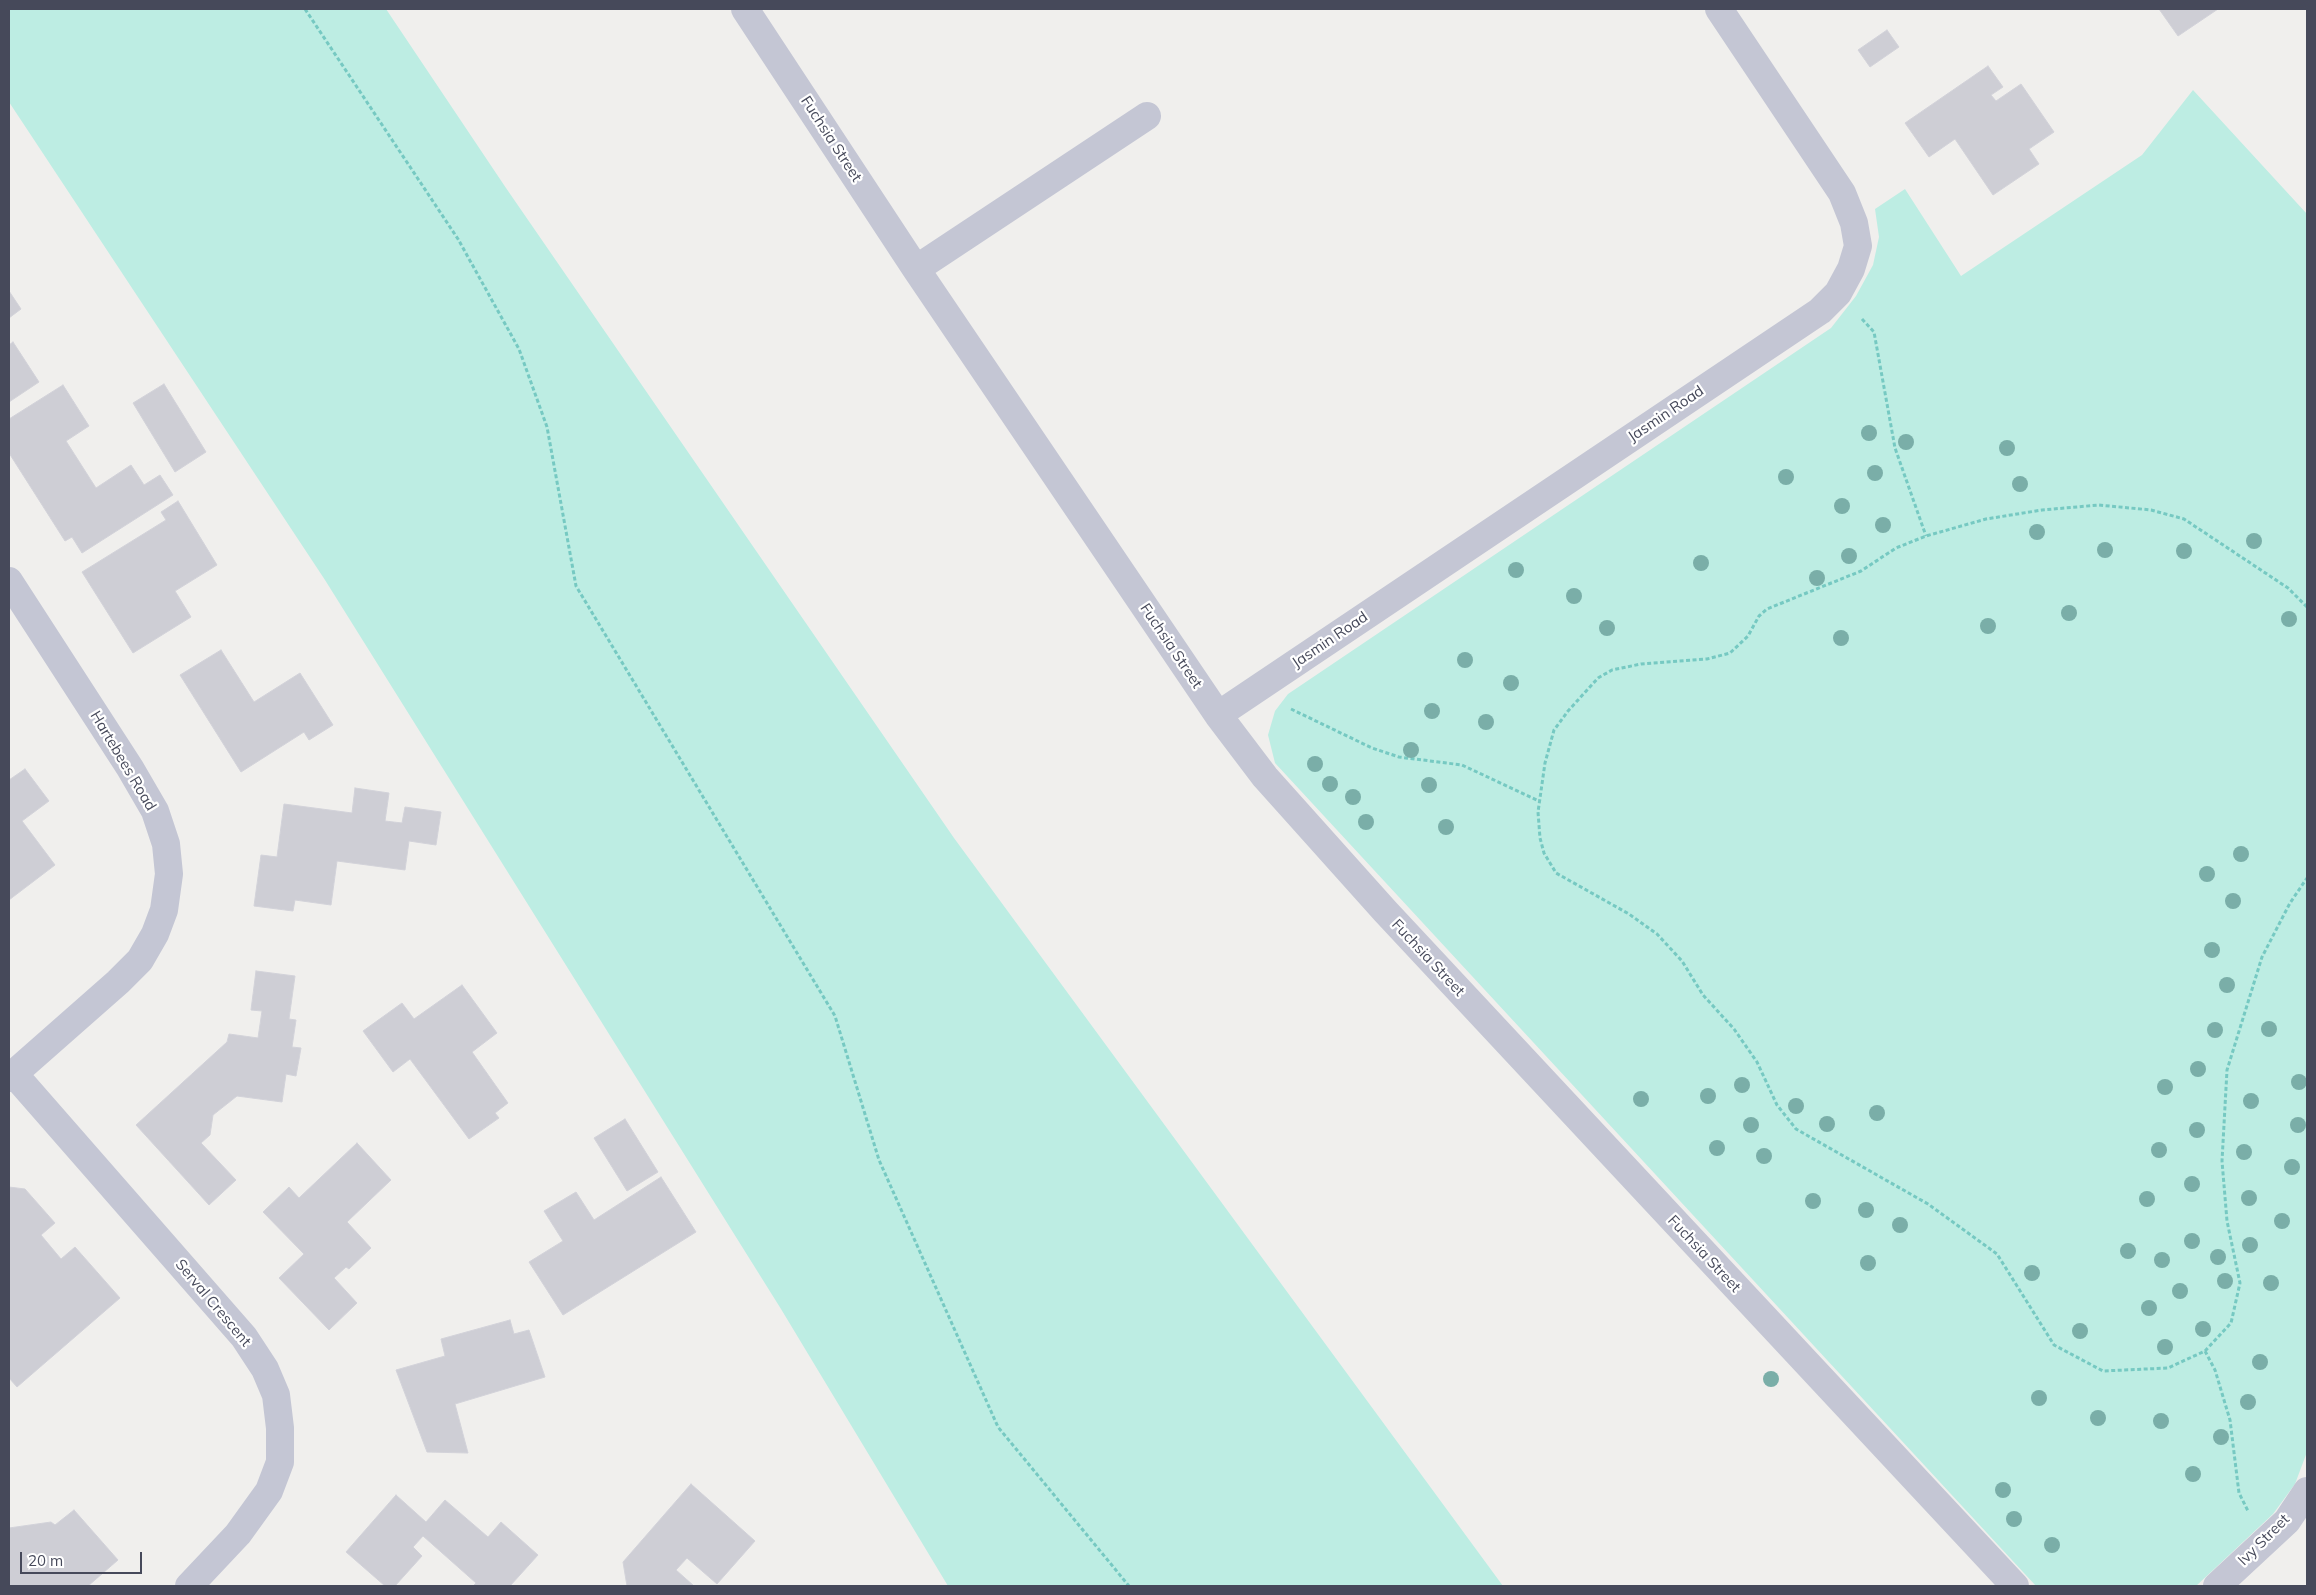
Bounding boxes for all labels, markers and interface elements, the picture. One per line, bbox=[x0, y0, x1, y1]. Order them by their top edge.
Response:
street label: Fuchsia Street bbox=[797, 93, 865, 185]
street label: Jasmin Road bbox=[1625, 382, 1707, 446]
street label: Fuchsia Street bbox=[1136, 600, 1206, 692]
street label: Jasmin Road bbox=[1289, 608, 1371, 672]
street label: Hartebees Road bbox=[86, 708, 160, 814]
street label: Fuchsia Street bbox=[1388, 916, 1468, 1000]
street label: Fuchsia Street bbox=[1664, 1212, 1744, 1296]
street label: Serval Crescent bbox=[171, 1256, 255, 1350]
street label: Ivy Street bbox=[2235, 1511, 2293, 1569]
scale bar bbox=[22, 1542, 145, 1574]
text: 20 m bbox=[28, 1551, 63, 1570]

